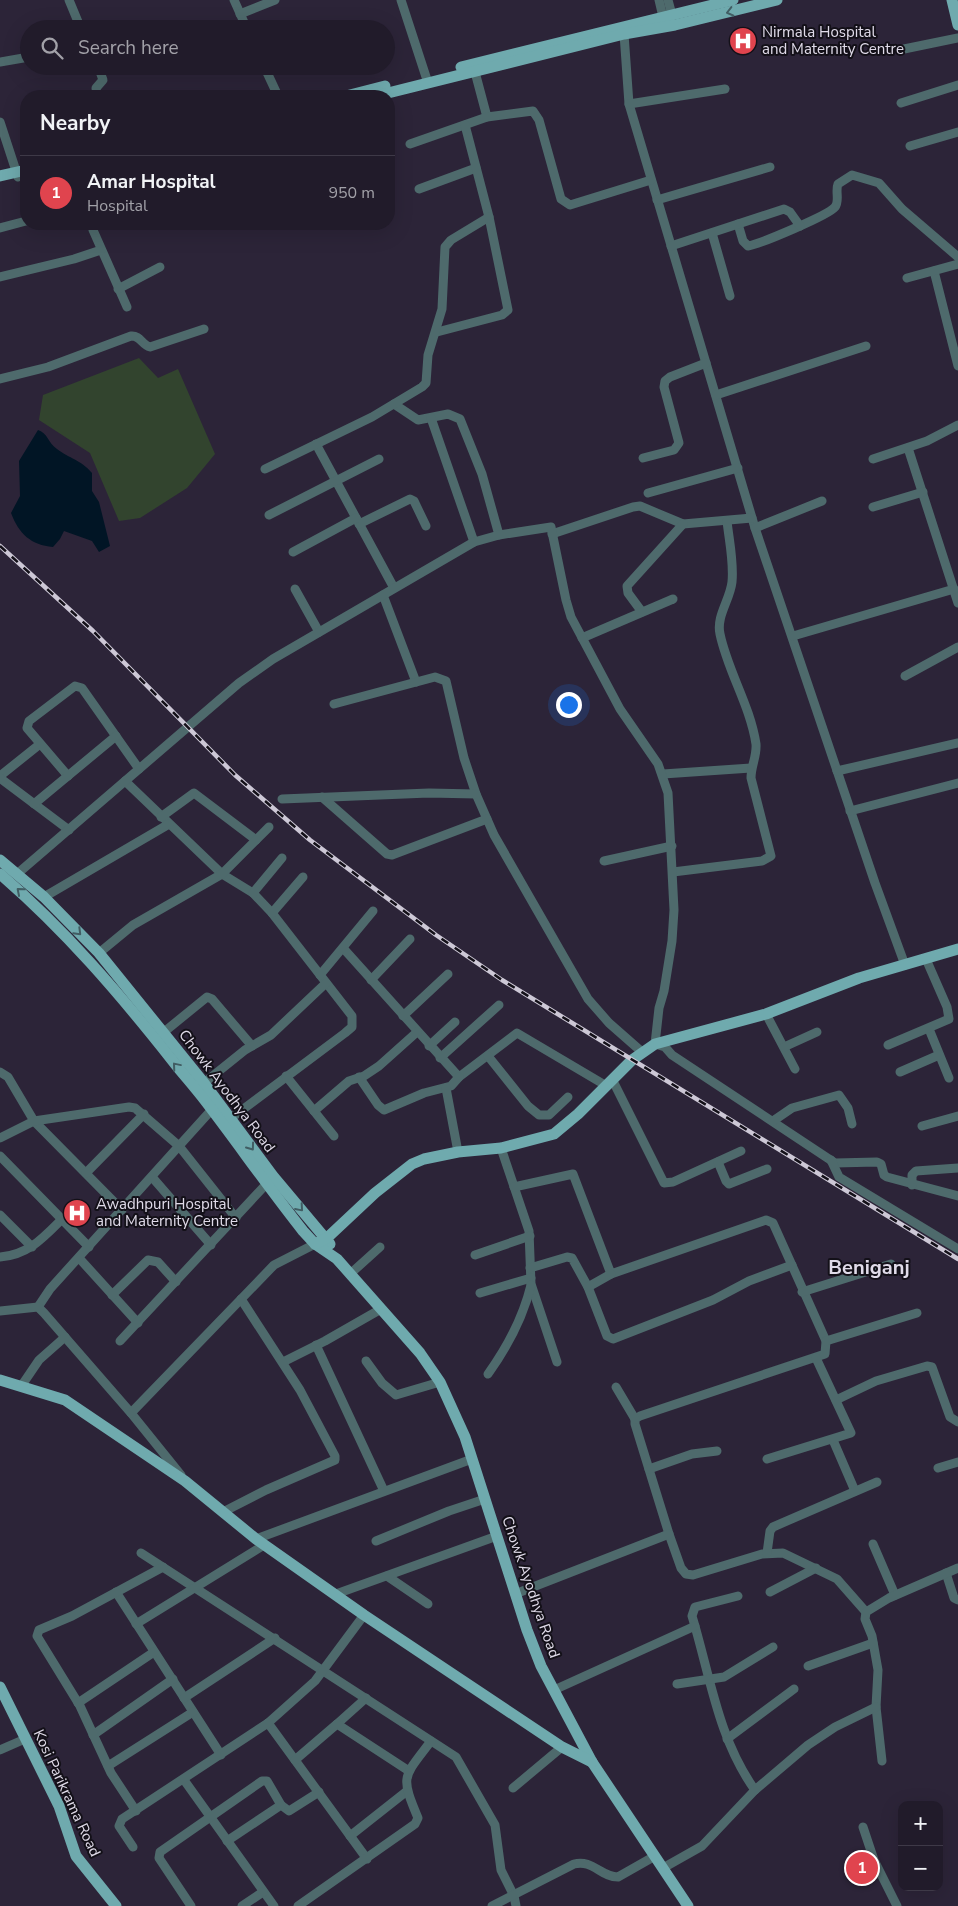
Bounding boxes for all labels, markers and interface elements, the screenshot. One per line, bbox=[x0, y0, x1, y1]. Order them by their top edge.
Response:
one-way arrow bbox=[726, 6, 734, 16]
search box bbox=[20, 20, 395, 75]
place label: Nirmala Hospital and Maternity Centre bbox=[762, 22, 904, 59]
hospital icon: Nirmala Hospital and Maternity Centre bbox=[728, 26, 758, 56]
icon: search bbox=[38, 34, 66, 62]
text: Search here bbox=[78, 35, 179, 61]
text: Nearby bbox=[40, 109, 110, 137]
text: Amar Hospital bbox=[87, 169, 216, 195]
text: 1 bbox=[51, 182, 61, 204]
text: 950 m bbox=[328, 182, 375, 204]
text: Hospital bbox=[87, 195, 148, 217]
your location bbox=[556, 692, 582, 718]
one-way arrow bbox=[17, 888, 26, 897]
one-way arrow bbox=[72, 926, 81, 935]
street label: Chowk Ayodhya Road bbox=[174, 1026, 280, 1156]
one-way arrow bbox=[174, 1063, 182, 1072]
one-way arrow bbox=[245, 1141, 254, 1151]
place label: Awadhpuri Hospital and Maternity Centre bbox=[96, 1194, 238, 1231]
hospital icon: Awadhpuri Hospital and Maternity Centre bbox=[62, 1198, 92, 1228]
one-way arrow bbox=[294, 1202, 303, 1211]
district label: Beniganj bbox=[828, 1254, 910, 1281]
street label: Chowk Ayodhya Road bbox=[497, 1513, 565, 1661]
street label: Kosi Parikrama Road bbox=[29, 1726, 105, 1860]
map controls bbox=[898, 1801, 943, 1891]
button: + bbox=[898, 1801, 943, 1846]
button: − bbox=[898, 1846, 943, 1891]
pin: 1 bbox=[846, 1849, 878, 1887]

